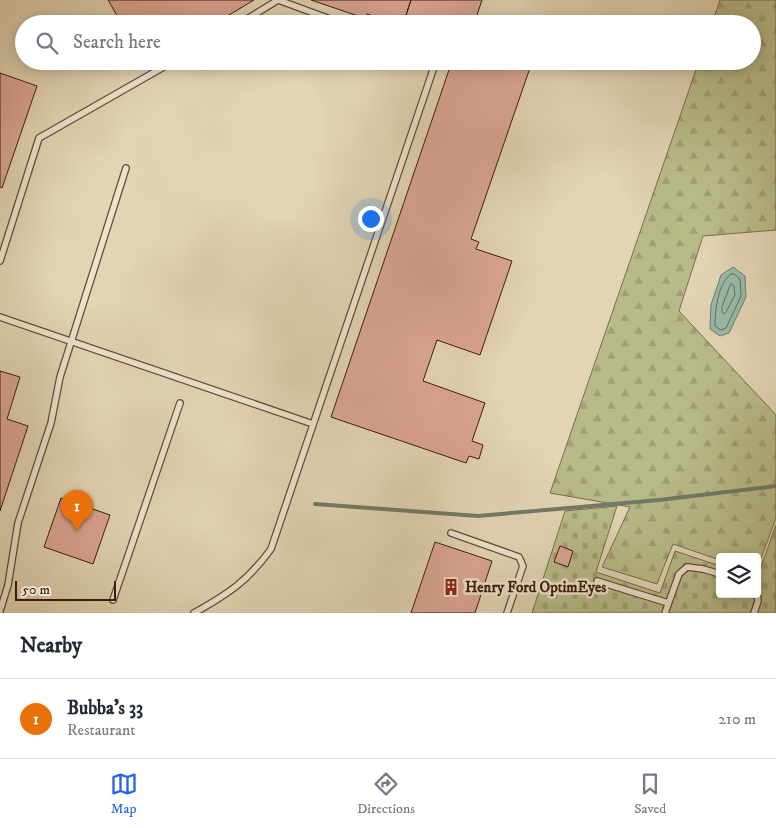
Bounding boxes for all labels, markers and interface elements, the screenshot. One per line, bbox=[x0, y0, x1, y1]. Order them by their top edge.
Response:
search box bbox=[15, 15, 761, 70]
icon: search bbox=[33, 29, 61, 57]
text: Search here bbox=[73, 31, 161, 54]
your location bbox=[358, 206, 384, 232]
pin: 1 bbox=[61, 490, 93, 531]
map controls bbox=[716, 553, 761, 598]
button: layers bbox=[716, 553, 761, 598]
building icon: Henry Ford OptimEyes bbox=[441, 577, 461, 597]
scale bar bbox=[15, 578, 116, 601]
place label: Henry Ford OptimEyes bbox=[465, 578, 606, 597]
text: 50 m bbox=[22, 581, 50, 599]
text: Nearby bbox=[20, 633, 82, 659]
text: Bubba's 33 bbox=[67, 697, 143, 720]
text: 1 bbox=[33, 709, 39, 729]
text: 210 m bbox=[718, 709, 756, 729]
text: Restaurant bbox=[67, 720, 135, 740]
tab: Map bbox=[110, 770, 138, 818]
tab: Directions bbox=[357, 770, 415, 818]
tab: Saved bbox=[634, 770, 666, 818]

